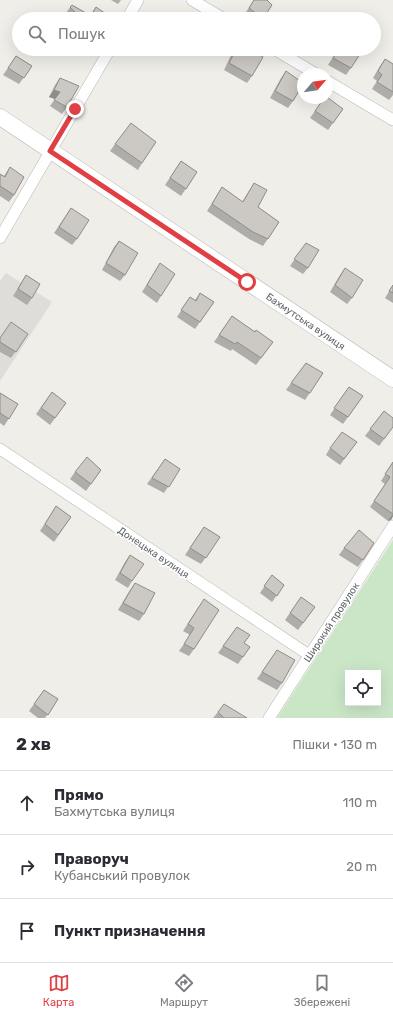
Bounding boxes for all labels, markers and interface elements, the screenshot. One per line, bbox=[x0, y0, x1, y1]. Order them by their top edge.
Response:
search box bbox=[12, 12, 381, 56]
icon: search bbox=[26, 23, 48, 45]
text: Пошук bbox=[58, 25, 105, 43]
north arrow bbox=[297, 68, 333, 104]
route end bbox=[66, 100, 84, 118]
route start bbox=[238, 273, 256, 291]
street label: Бахмутська вулиця bbox=[264, 291, 347, 353]
street label: Донецька вулиця bbox=[116, 525, 191, 581]
street label: Широкий провулок bbox=[302, 580, 362, 665]
map controls bbox=[345, 670, 381, 706]
button: locate bbox=[345, 670, 381, 706]
text: 2 хв bbox=[16, 734, 51, 754]
text: Пішки · 130 m bbox=[292, 737, 377, 752]
text: Прямо bbox=[54, 786, 104, 804]
icon: ahead bbox=[16, 792, 38, 814]
text: 110 m bbox=[343, 795, 377, 810]
text: Бахмутська вулиця bbox=[54, 804, 175, 819]
text: Праворуч bbox=[54, 850, 129, 868]
icon: right bbox=[16, 856, 38, 878]
text: 20 m bbox=[346, 859, 377, 874]
text: Кубанський провулок bbox=[54, 868, 190, 883]
icon: arrive bbox=[16, 920, 38, 942]
text: Пункт призначення bbox=[54, 922, 206, 940]
tab: Карта bbox=[43, 972, 74, 1009]
tab: Маршрут bbox=[160, 972, 208, 1009]
tab: Збережені bbox=[294, 972, 350, 1009]

